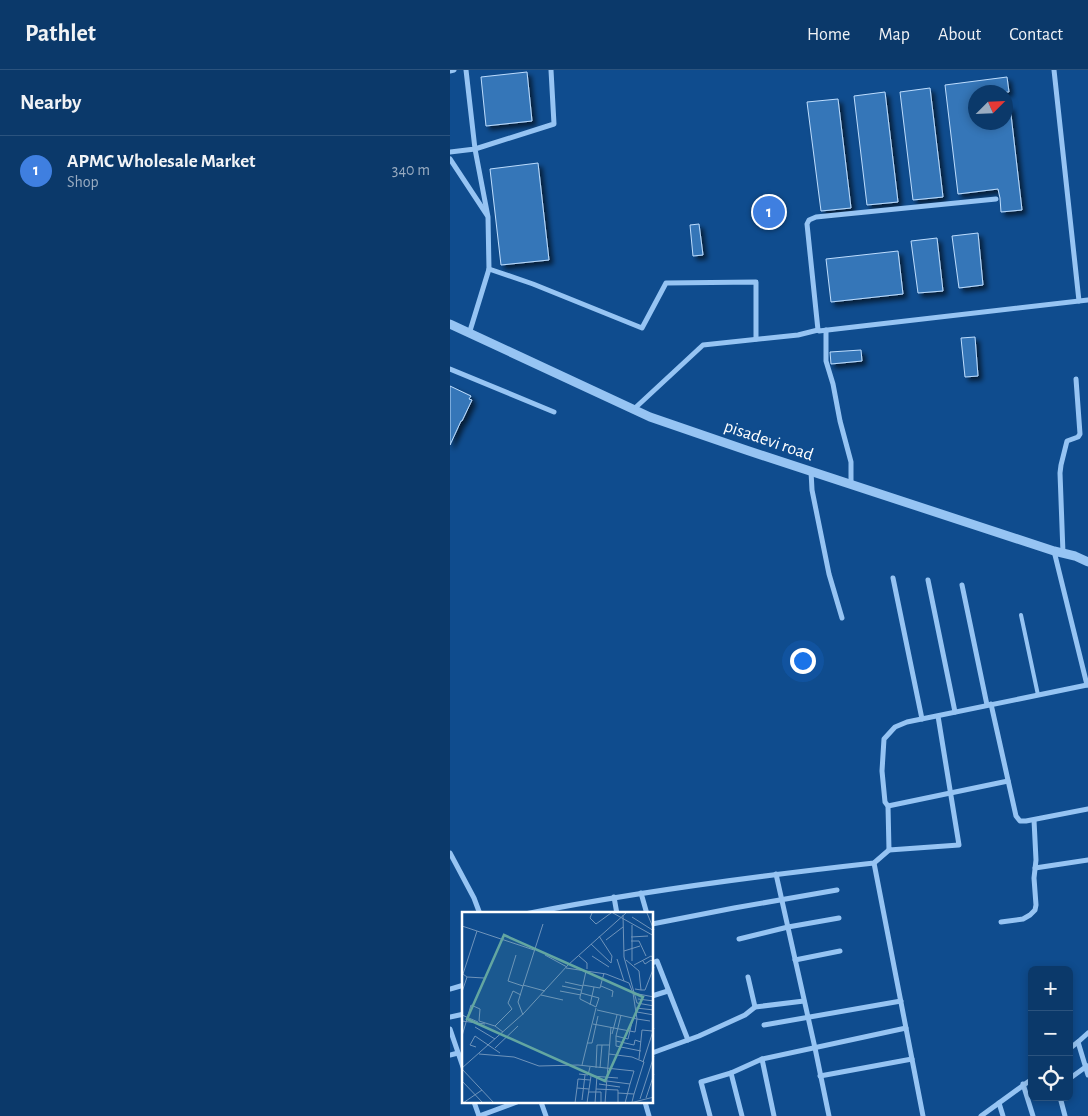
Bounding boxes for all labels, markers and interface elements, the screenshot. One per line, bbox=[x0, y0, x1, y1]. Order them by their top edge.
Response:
text: Pathlet bbox=[25, 22, 96, 46]
text: Home bbox=[807, 26, 850, 44]
text: Map bbox=[878, 26, 910, 44]
text: About bbox=[938, 26, 981, 44]
text: Contact bbox=[1009, 26, 1063, 44]
north arrow bbox=[968, 85, 1013, 130]
text: Nearby bbox=[20, 92, 81, 113]
text: APMC Wholesale Market bbox=[67, 152, 256, 171]
text: 1 bbox=[33, 162, 39, 178]
text: 340 m bbox=[392, 162, 430, 178]
text: Shop bbox=[67, 174, 99, 190]
pin: 1 bbox=[753, 193, 785, 231]
street label: pisadevi road bbox=[722, 417, 816, 465]
your location bbox=[790, 648, 816, 674]
inset map bbox=[462, 912, 654, 1104]
map controls bbox=[1028, 966, 1073, 1101]
button: + bbox=[1028, 966, 1073, 1011]
button: − bbox=[1028, 1011, 1073, 1056]
button: locate bbox=[1028, 1056, 1073, 1101]

